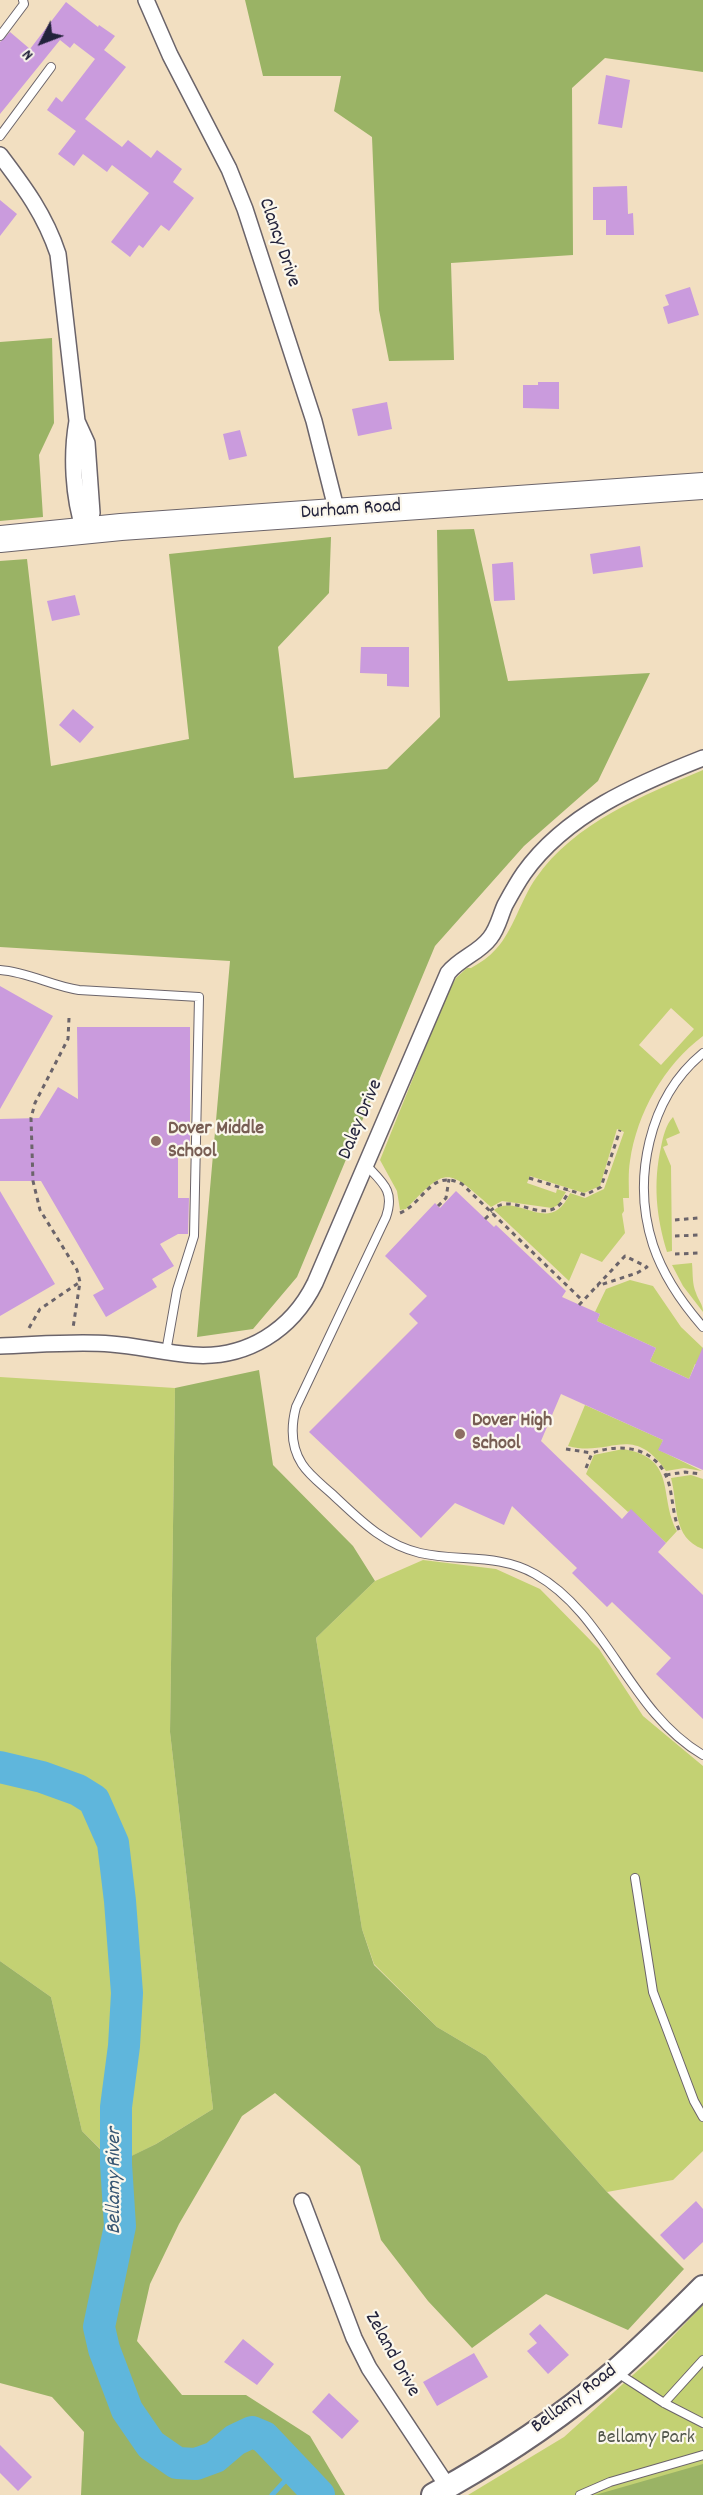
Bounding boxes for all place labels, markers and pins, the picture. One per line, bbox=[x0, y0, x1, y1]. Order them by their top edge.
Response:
place label: Dover Middle School bbox=[168, 1118, 264, 1165]
marker: Dover Middle School bbox=[149, 1134, 163, 1148]
place label: Dover High School bbox=[472, 1410, 552, 1457]
marker: Dover High School bbox=[453, 1427, 467, 1441]

